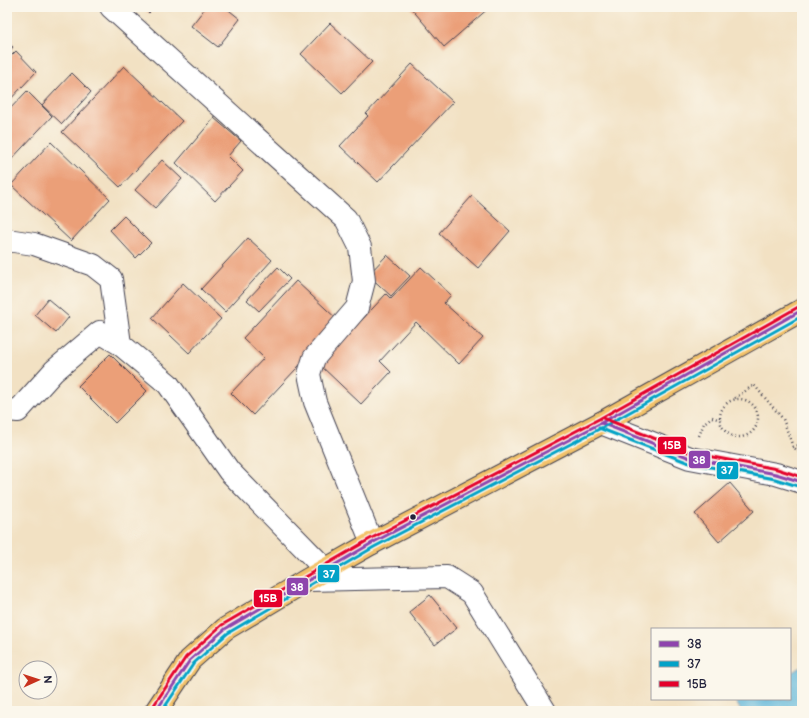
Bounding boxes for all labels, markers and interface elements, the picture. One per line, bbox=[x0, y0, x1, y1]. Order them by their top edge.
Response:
line badge: 15B bbox=[657, 436, 687, 455]
text: 15B bbox=[663, 439, 682, 452]
line badge: 38 bbox=[688, 450, 711, 469]
text: 38 bbox=[692, 454, 706, 467]
line badge: 37 bbox=[716, 461, 739, 480]
text: 37 bbox=[721, 464, 733, 477]
unlabelled marker bbox=[408, 512, 418, 522]
line badge: 37 bbox=[317, 564, 340, 583]
text: 37 bbox=[323, 568, 335, 581]
line badge: 38 bbox=[286, 577, 309, 596]
text: 38 bbox=[290, 581, 304, 594]
line badge: 15B bbox=[253, 589, 283, 608]
text: 15B bbox=[259, 592, 278, 605]
legend bbox=[651, 628, 791, 700]
text: 38 bbox=[687, 637, 701, 652]
text: 37 bbox=[687, 657, 700, 672]
north arrow bbox=[18, 660, 58, 700]
text: N bbox=[41, 675, 54, 684]
text: 15B bbox=[687, 677, 707, 692]

